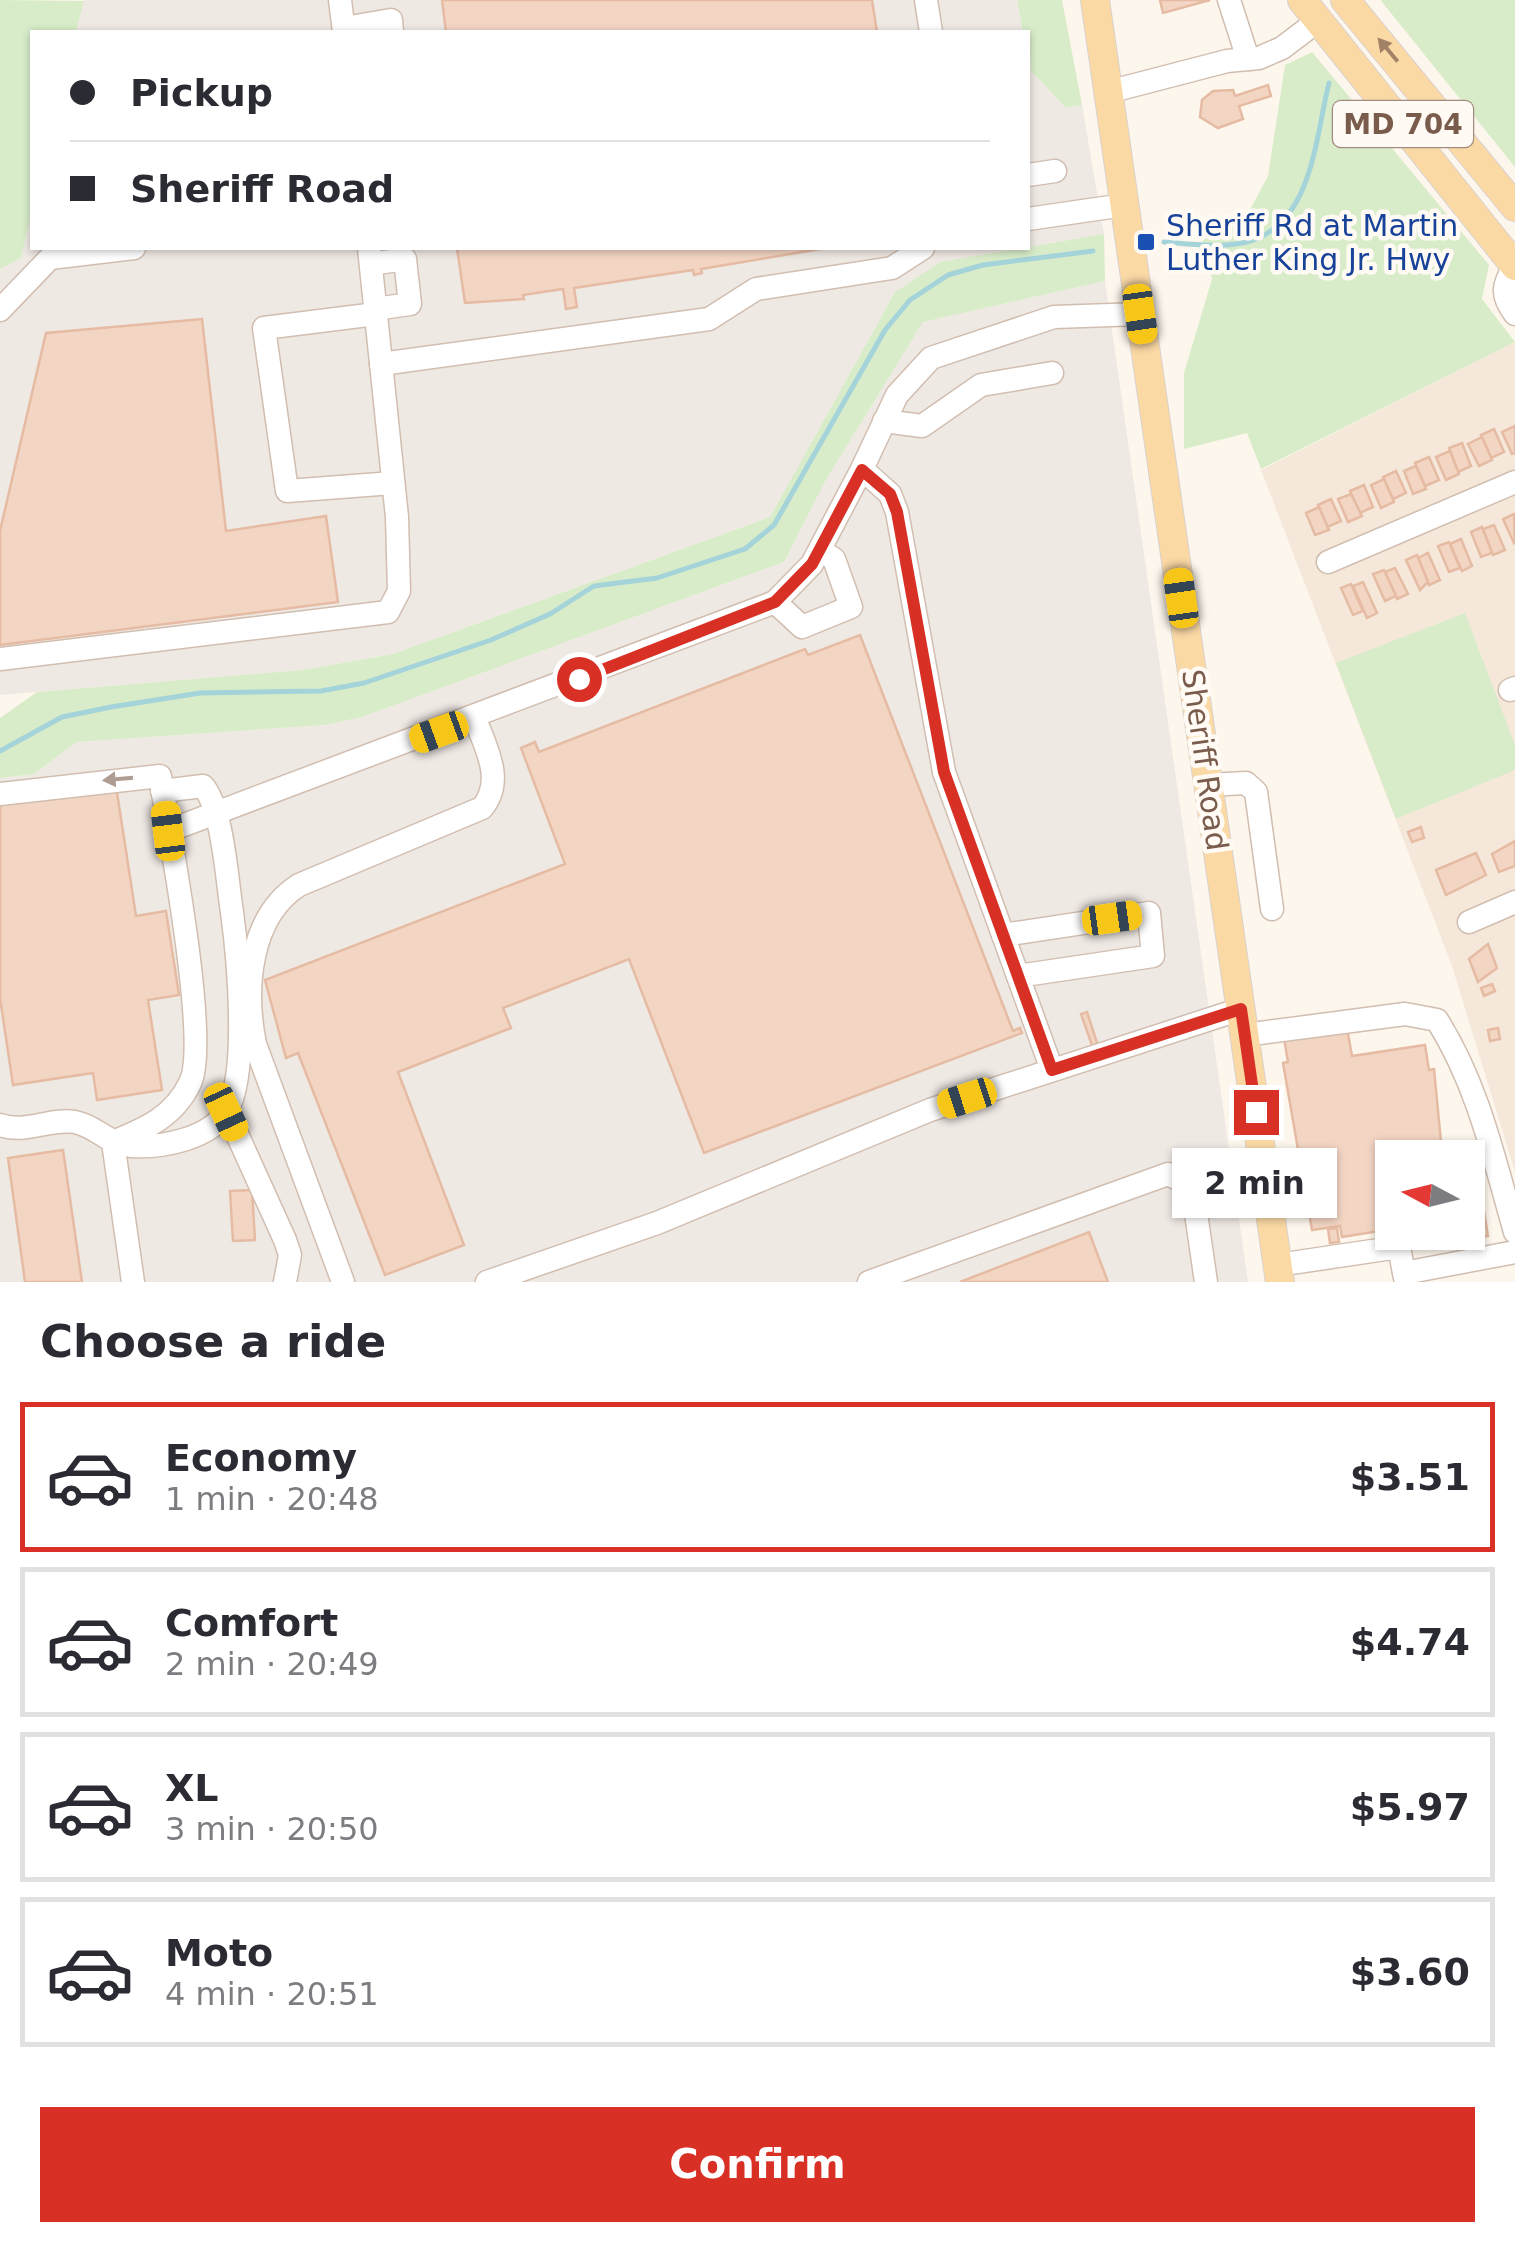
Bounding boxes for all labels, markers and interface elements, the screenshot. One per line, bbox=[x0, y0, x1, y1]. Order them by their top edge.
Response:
one-way arrow bbox=[1377, 37, 1399, 62]
text: Pickup bbox=[130, 71, 273, 115]
road number: MD 704 bbox=[1333, 101, 1473, 147]
text: Sheriff Road bbox=[130, 167, 394, 211]
place label: Sheriff Rd at Martin Luther King Jr. Hwy bbox=[1166, 208, 1458, 277]
marker: Sheriff Rd at Martin Luther King Jr. Hwy bbox=[1135, 231, 1157, 253]
car bbox=[1121, 282, 1159, 346]
car bbox=[1162, 566, 1200, 630]
route start bbox=[557, 657, 602, 702]
street label: Sheriff Road bbox=[1175, 667, 1235, 853]
car bbox=[406, 708, 472, 756]
one-way arrow bbox=[101, 771, 133, 787]
car bbox=[149, 799, 187, 863]
car bbox=[1080, 899, 1144, 937]
car bbox=[934, 1074, 1000, 1122]
car bbox=[200, 1078, 252, 1146]
route end bbox=[1234, 1090, 1279, 1135]
north arrow bbox=[1375, 1140, 1485, 1250]
map controls bbox=[1375, 1140, 1485, 1250]
callout: 2 min bbox=[1174, 1147, 1338, 1217]
text: 2 min bbox=[1204, 1164, 1305, 1202]
text: Choose a ride bbox=[40, 1315, 386, 1368]
icon: car bbox=[45, 1432, 135, 1522]
text: Economy bbox=[165, 1436, 357, 1480]
text: $3.51 bbox=[1350, 1455, 1470, 1499]
text: 1 min · 20:48 bbox=[165, 1480, 379, 1518]
icon: car bbox=[45, 1597, 135, 1687]
text: Comfort bbox=[165, 1601, 338, 1645]
text: $4.74 bbox=[1350, 1620, 1470, 1664]
text: 2 min · 20:49 bbox=[165, 1645, 379, 1683]
icon: car bbox=[45, 1762, 135, 1852]
text: XL bbox=[165, 1766, 219, 1810]
text: $5.97 bbox=[1350, 1785, 1470, 1829]
text: 3 min · 20:50 bbox=[165, 1810, 379, 1848]
icon: car bbox=[45, 1927, 135, 2017]
text: Moto bbox=[165, 1931, 273, 1975]
text: $3.60 bbox=[1350, 1950, 1470, 1994]
text: 4 min · 20:51 bbox=[165, 1975, 379, 2013]
button: Confirm bbox=[40, 2107, 1475, 2222]

